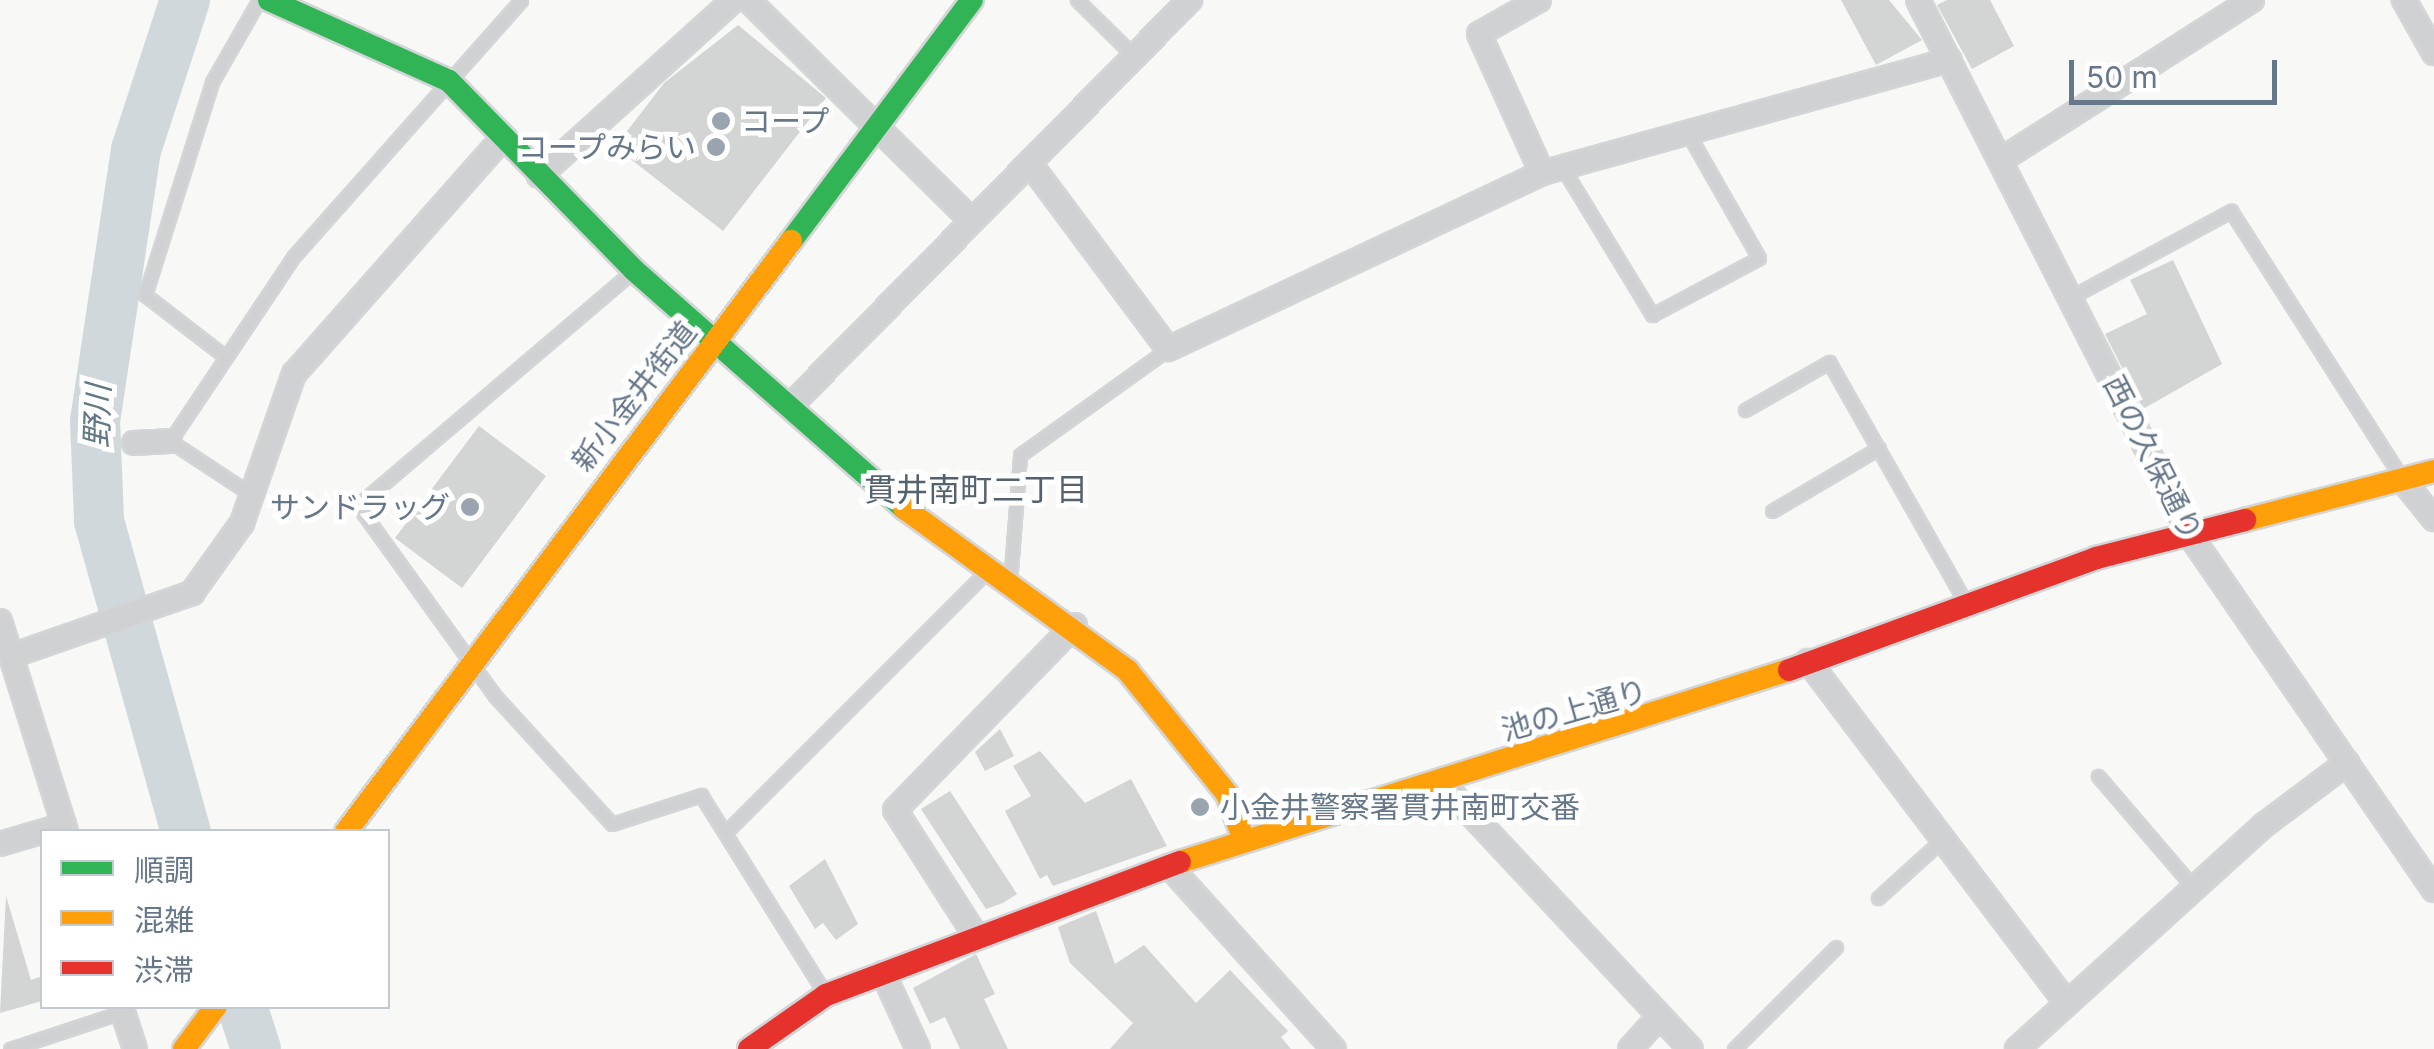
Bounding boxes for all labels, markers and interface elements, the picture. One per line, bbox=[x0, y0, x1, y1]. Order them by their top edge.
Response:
scale bar bbox=[2074, 40, 2282, 102]
text: 50 m bbox=[2086, 59, 2158, 95]
place label: コープ bbox=[741, 103, 831, 139]
marker: コープ bbox=[710, 110, 732, 132]
place label: コープみらい bbox=[516, 129, 696, 165]
marker: コープみらい bbox=[705, 136, 727, 158]
street label: 新小金井街道 bbox=[564, 314, 704, 478]
street label: 西の久保通り bbox=[2096, 370, 2210, 546]
water label: 野川 bbox=[78, 383, 118, 449]
district label: 貫井南町二丁目 bbox=[864, 471, 1088, 509]
place label: サンドラッグ bbox=[270, 489, 450, 525]
marker: サンドラッグ bbox=[459, 496, 481, 518]
street label: 池の上通り bbox=[1497, 672, 1651, 748]
place label: 小金井警察署貫井南町交番 bbox=[1220, 789, 1580, 825]
marker: 小金井警察署貫井南町交番 bbox=[1189, 796, 1211, 818]
legend bbox=[40, 829, 390, 1009]
text: 順調 bbox=[134, 852, 194, 888]
text: 混雑 bbox=[134, 902, 194, 938]
text: 渋滞 bbox=[134, 952, 194, 988]

